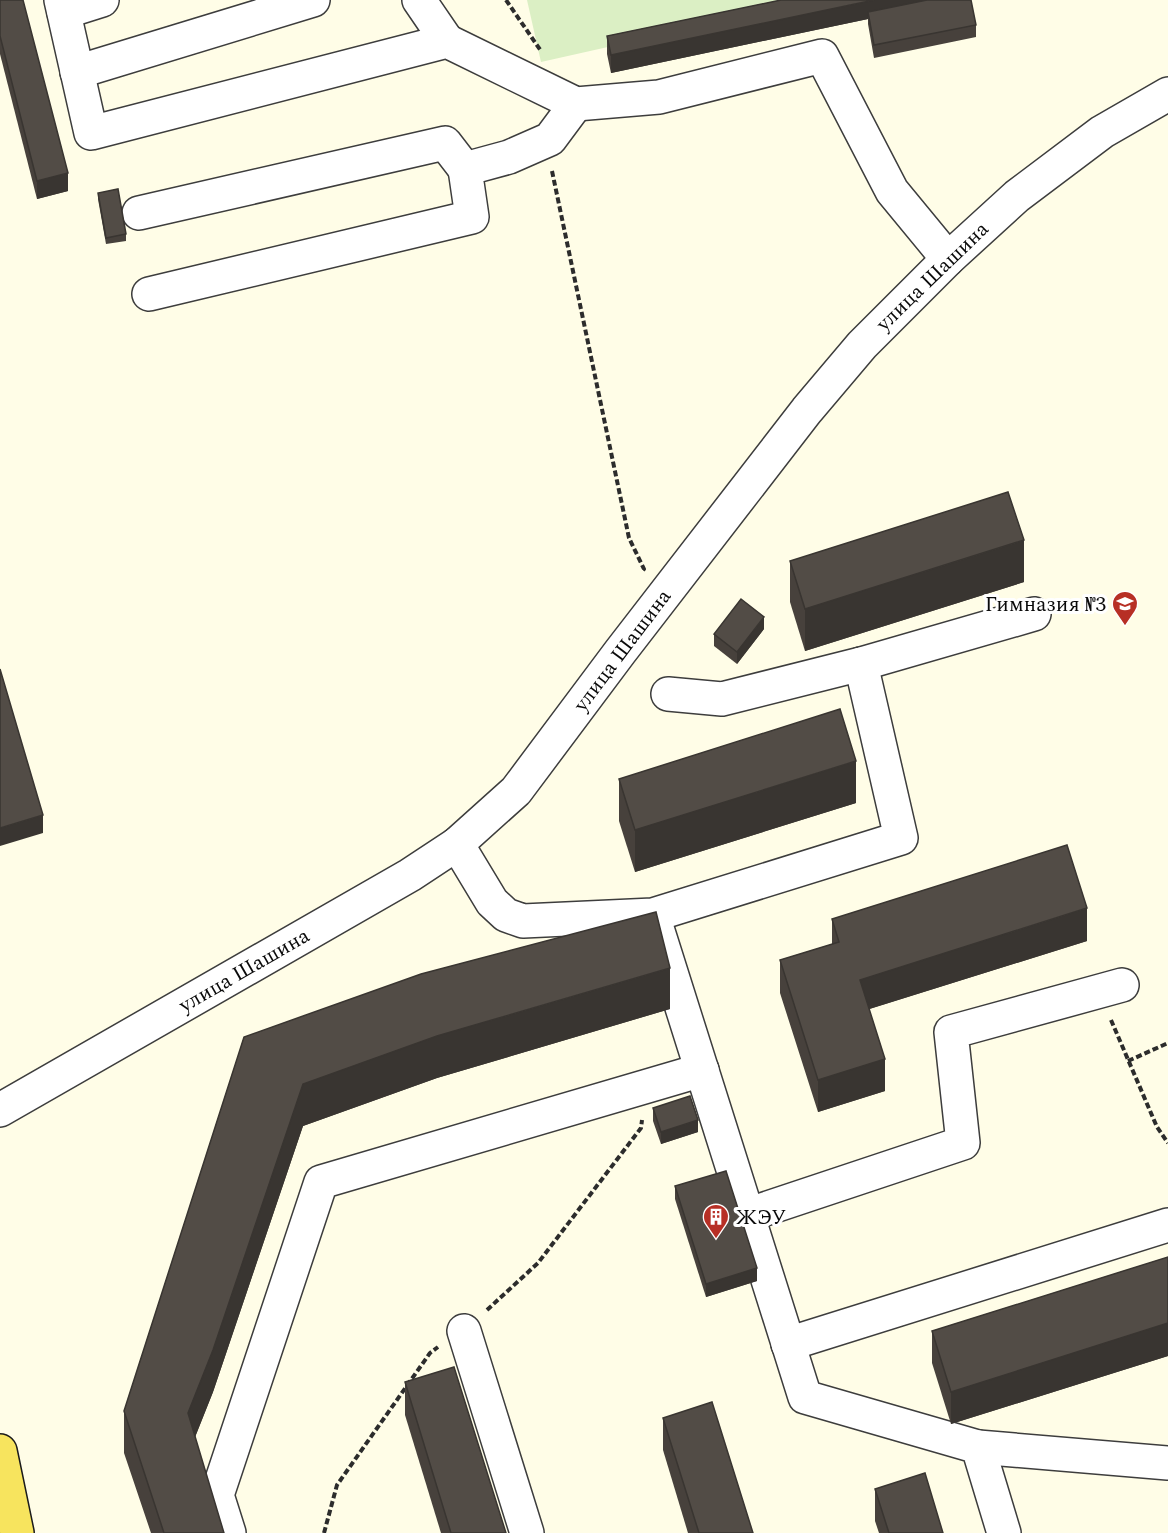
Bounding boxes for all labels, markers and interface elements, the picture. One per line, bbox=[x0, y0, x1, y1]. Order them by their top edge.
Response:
street label: улица Шашина bbox=[868, 214, 997, 340]
street label: улица Шашина bbox=[565, 582, 680, 720]
place label: Гимназия №3 bbox=[985, 589, 1106, 621]
school or university icon: Гимназия №3 bbox=[1110, 589, 1140, 627]
street label: улица Шашина bbox=[172, 920, 317, 1022]
building icon: ЖЭУ bbox=[701, 1202, 731, 1240]
place label: ЖЭУ bbox=[736, 1202, 786, 1234]

